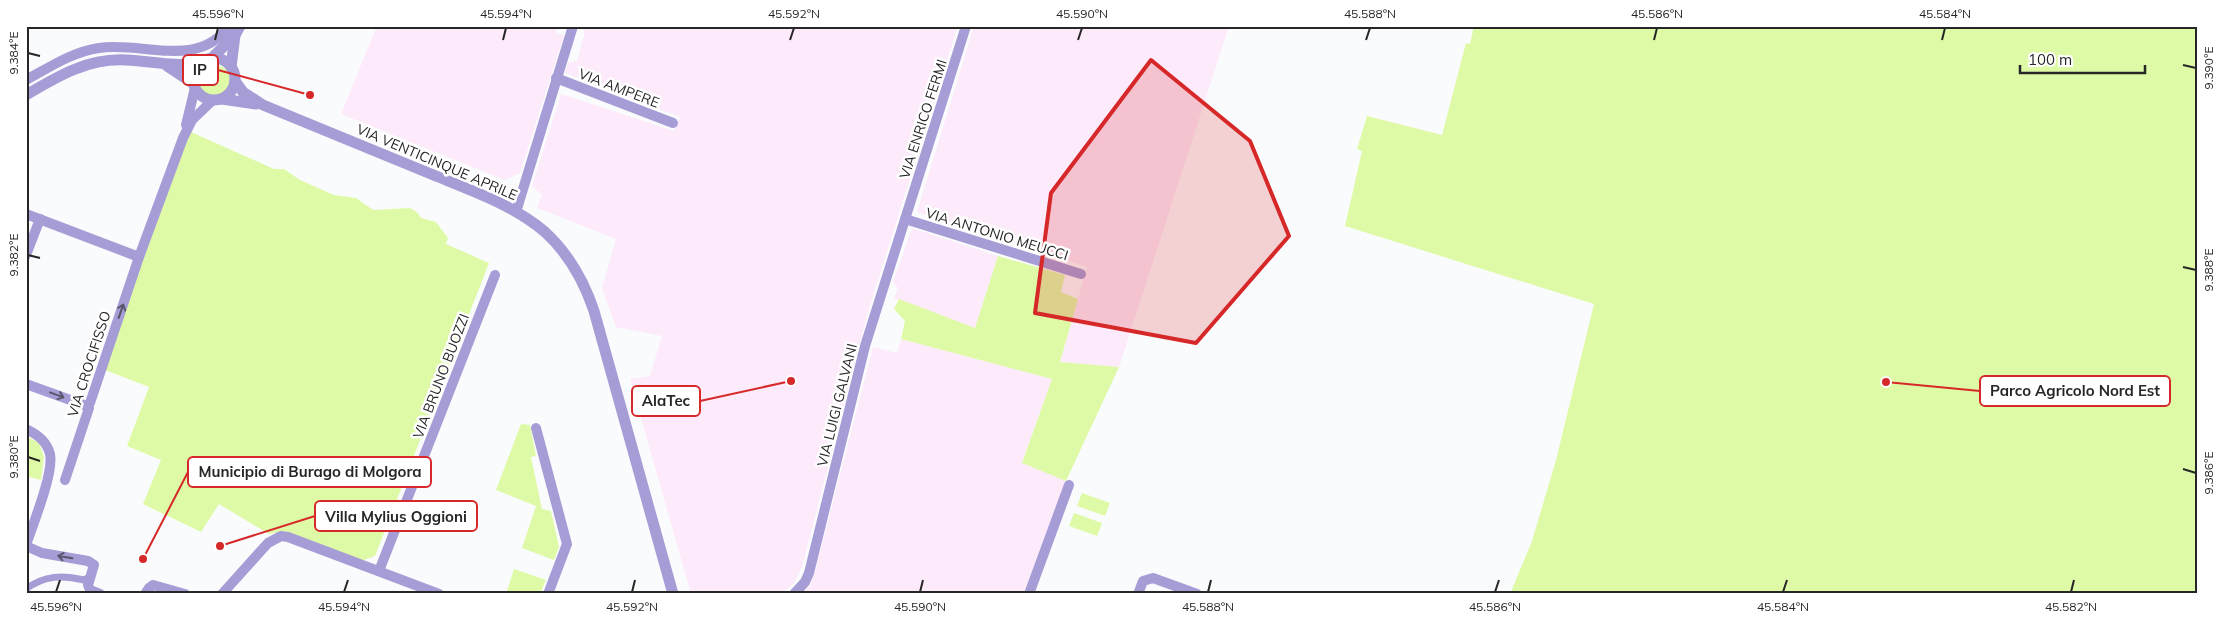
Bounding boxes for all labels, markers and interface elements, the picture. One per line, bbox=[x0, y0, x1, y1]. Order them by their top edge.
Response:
text: 45.596°N bbox=[192, 6, 244, 21]
text: 45.594°N bbox=[480, 6, 532, 21]
text: 45.592°N bbox=[768, 6, 820, 21]
text: 45.590°N bbox=[1056, 6, 1108, 21]
text: 45.588°N bbox=[1344, 6, 1396, 21]
text: 45.586°N bbox=[1631, 6, 1683, 21]
text: 45.584°N bbox=[1919, 6, 1971, 21]
text: 9.384°E bbox=[6, 31, 21, 75]
scale bar bbox=[2020, 42, 2146, 74]
text: 9.390°E bbox=[2201, 46, 2216, 90]
text: 100 m bbox=[2028, 50, 2072, 69]
callout: IP bbox=[183, 55, 218, 85]
street label: VIA ENRICO FERMI bbox=[895, 57, 951, 181]
text: IP bbox=[193, 60, 207, 79]
street label: VIA AMPERE bbox=[576, 64, 662, 112]
street label: VIA VENTICINQUE APRILE bbox=[354, 120, 520, 204]
street label: VIA ANTONIO MEUCCI bbox=[923, 204, 1071, 264]
text: 9.382°E bbox=[6, 233, 21, 277]
text: 9.388°E bbox=[2201, 248, 2216, 292]
one-way arrow bbox=[117, 304, 126, 319]
street label: VIA CROCIFISSO bbox=[63, 309, 115, 419]
street label: VIA BRUNO BUOZZI bbox=[409, 311, 473, 441]
street label: VIA LUIGI GALVANI bbox=[813, 342, 861, 468]
callout: Parco Agricolo Nord Est bbox=[1980, 376, 2170, 406]
text: Parco Agricolo Nord Est bbox=[1990, 381, 2160, 400]
callout: AlaTec bbox=[632, 386, 700, 416]
one-way arrow bbox=[48, 391, 64, 400]
text: AlaTec bbox=[642, 391, 691, 410]
text: 9.380°E bbox=[6, 435, 21, 479]
text: 9.386°E bbox=[2201, 451, 2216, 495]
callout: Municipio di Burago di Molgora bbox=[188, 457, 431, 487]
text: Municipio di Burago di Molgora bbox=[198, 462, 422, 481]
callout: Villa Mylius Oggioni bbox=[315, 501, 477, 531]
text: Villa Mylius Oggioni bbox=[324, 507, 467, 526]
one-way arrow bbox=[58, 552, 74, 562]
text: 45.596°N bbox=[30, 599, 82, 614]
text: 45.594°N bbox=[318, 599, 370, 614]
text: 45.592°N bbox=[606, 599, 658, 614]
text: 45.590°N bbox=[894, 599, 946, 614]
text: 45.588°N bbox=[1182, 599, 1234, 614]
text: 45.586°N bbox=[1469, 599, 1521, 614]
text: 45.584°N bbox=[1757, 599, 1809, 614]
text: 45.582°N bbox=[2045, 599, 2097, 614]

